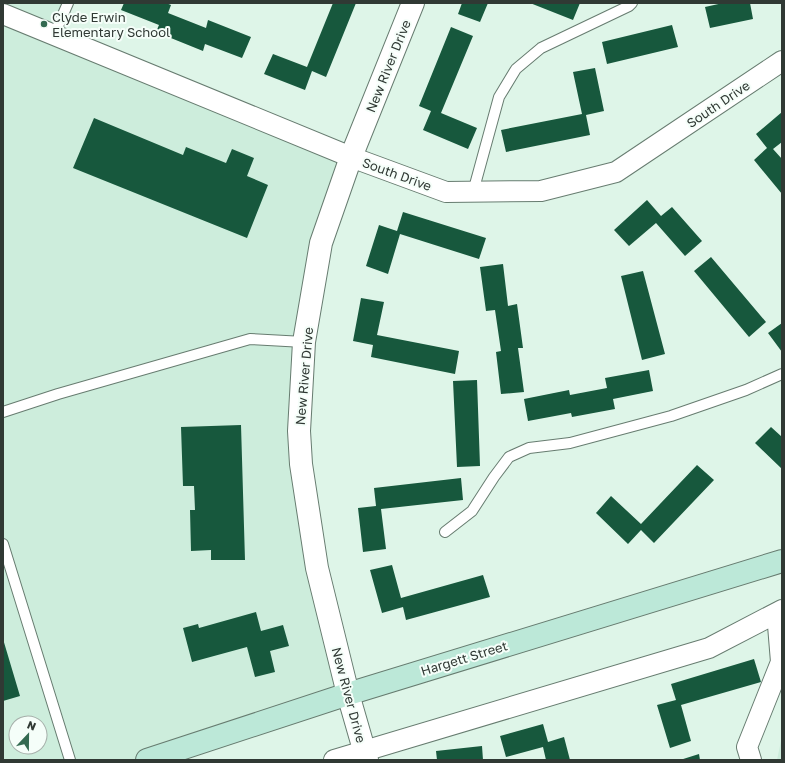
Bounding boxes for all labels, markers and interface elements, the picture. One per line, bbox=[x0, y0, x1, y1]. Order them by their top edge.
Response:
place label: Clyde Erwin Elementary School bbox=[52, 9, 170, 40]
street label: New River Drive bbox=[362, 17, 414, 115]
marker: Clyde Erwin Elementary School bbox=[39, 19, 49, 29]
street label: South Drive bbox=[683, 77, 753, 131]
street label: South Drive bbox=[360, 154, 434, 194]
street label: New River Drive bbox=[292, 326, 316, 426]
street label: Hargett Street bbox=[419, 637, 509, 679]
street label: New River Drive bbox=[329, 645, 369, 745]
north arrow bbox=[8, 715, 48, 755]
text: N bbox=[26, 718, 38, 733]

